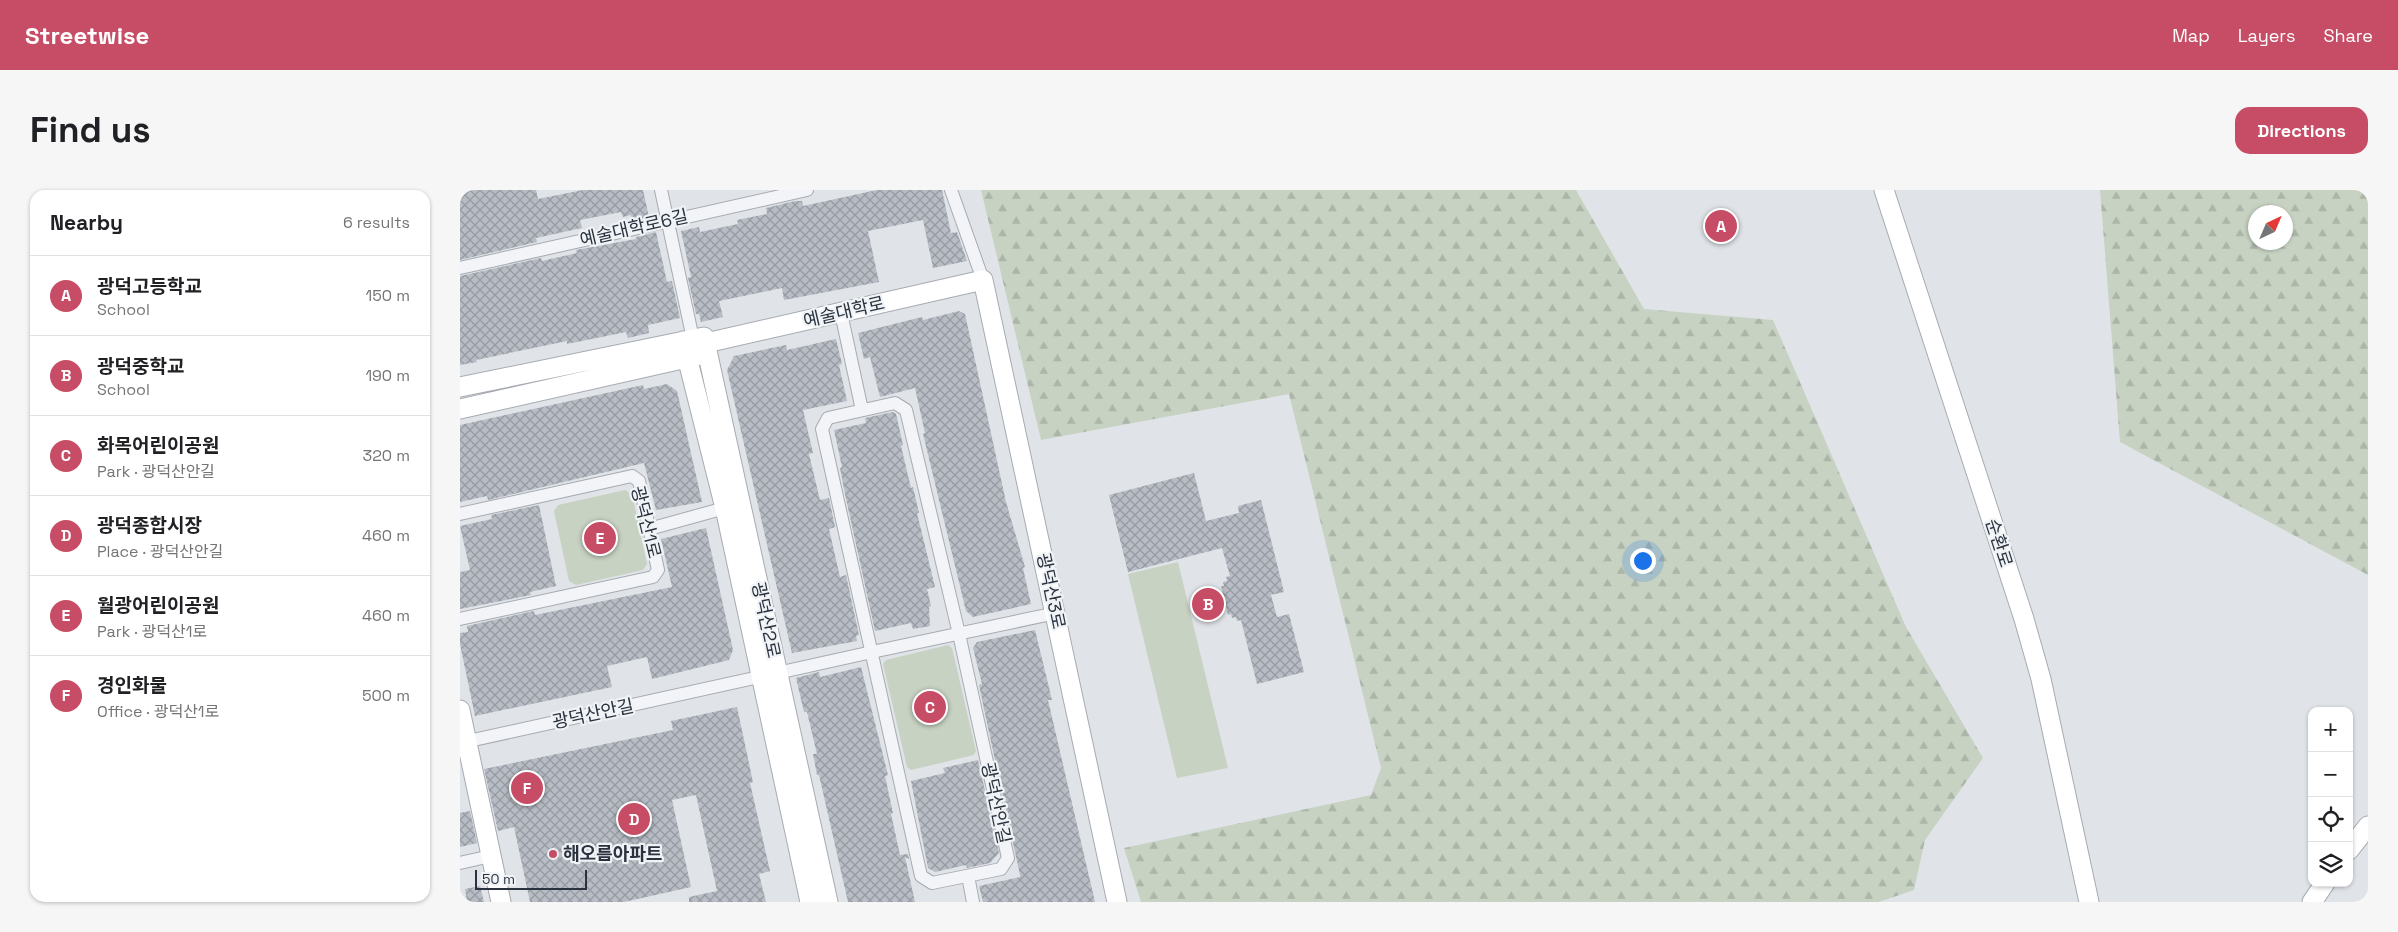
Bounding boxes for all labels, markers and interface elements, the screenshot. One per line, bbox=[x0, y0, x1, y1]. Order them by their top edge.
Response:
text: Streetwise bbox=[25, 20, 149, 51]
text: Map bbox=[2172, 24, 2210, 47]
text: Layers bbox=[2238, 24, 2295, 47]
text: Share bbox=[2323, 24, 2373, 47]
button: Directions bbox=[2235, 107, 2368, 154]
text: Find us bbox=[30, 108, 151, 152]
street label: 예술대학로6길 bbox=[578, 204, 690, 251]
north arrow bbox=[2248, 205, 2293, 250]
pin: A bbox=[1705, 207, 1737, 245]
text: Nearby bbox=[50, 209, 123, 236]
text: 6 results bbox=[343, 212, 410, 233]
text: 광덕고등학교 bbox=[97, 274, 202, 299]
text: A bbox=[61, 285, 71, 306]
text: 150 m bbox=[366, 285, 410, 306]
street label: 예술대학로 bbox=[801, 291, 887, 332]
text: School bbox=[97, 299, 150, 320]
text: 광덕중학교 bbox=[97, 354, 184, 379]
text: B bbox=[61, 365, 71, 386]
text: 190 m bbox=[365, 365, 410, 386]
text: School bbox=[97, 379, 150, 400]
text: 화목어린이공원 bbox=[97, 433, 219, 458]
text: C bbox=[61, 445, 71, 466]
text: 320 m bbox=[363, 445, 410, 466]
text: Park · 광덕산안길 bbox=[97, 461, 215, 482]
street label: 광덕산1로 bbox=[626, 483, 667, 560]
text: 광덕종합시장 bbox=[97, 513, 202, 538]
street label: 순환로 bbox=[1981, 516, 2018, 570]
pin: E bbox=[584, 519, 616, 557]
text: D bbox=[61, 525, 71, 546]
text: 460 m bbox=[362, 525, 410, 546]
text: Place · 광덕산안길 bbox=[97, 541, 223, 562]
your location bbox=[1630, 548, 1656, 574]
street label: 광덕산3로 bbox=[1032, 551, 1071, 631]
street label: 광덕산2로 bbox=[747, 580, 786, 660]
pin: B bbox=[1192, 585, 1224, 623]
text: 월광어린이공원 bbox=[97, 593, 219, 618]
text: E bbox=[62, 605, 70, 626]
text: 460 m bbox=[362, 605, 410, 626]
text: Park · 광덕산1로 bbox=[97, 621, 207, 642]
text: 경인화물 bbox=[97, 673, 167, 698]
text: F bbox=[62, 685, 70, 706]
text: 500 m bbox=[362, 685, 410, 706]
pin: C bbox=[914, 688, 946, 726]
street label: 광덕산안길 bbox=[550, 694, 636, 733]
text: Office · 광덕산1로 bbox=[97, 701, 219, 722]
map controls bbox=[2308, 707, 2353, 887]
button: + bbox=[2308, 707, 2353, 752]
button: − bbox=[2308, 752, 2353, 797]
street label: 광덕산안길 bbox=[977, 760, 1016, 846]
pin: F bbox=[511, 769, 543, 807]
button: locate bbox=[2308, 797, 2353, 842]
pin: D bbox=[618, 800, 650, 838]
place label: 해오름아파트 bbox=[563, 842, 662, 865]
button: layers bbox=[2308, 842, 2353, 887]
marker: 해오름아파트 bbox=[547, 848, 559, 860]
scale bar bbox=[475, 867, 588, 890]
text: 50 m bbox=[482, 870, 515, 888]

